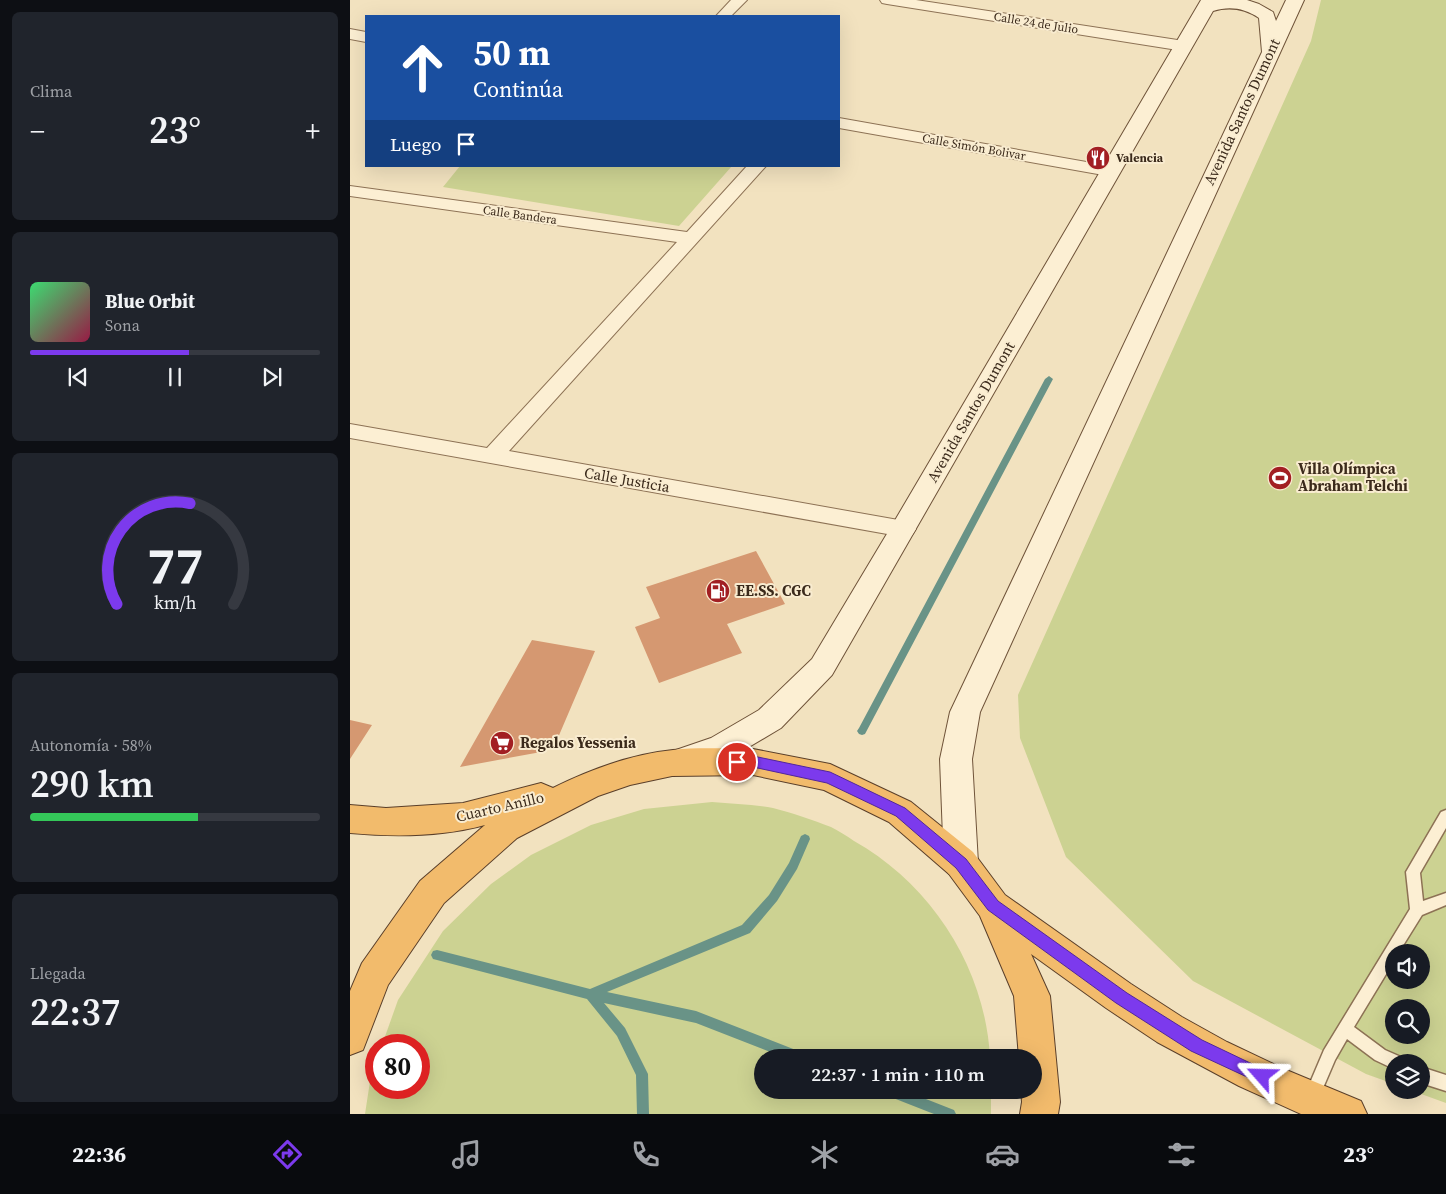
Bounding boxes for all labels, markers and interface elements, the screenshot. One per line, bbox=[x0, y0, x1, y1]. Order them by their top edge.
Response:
street label: Calle 24 de Julio bbox=[993, 8, 1080, 38]
text: 50 m bbox=[473, 29, 550, 77]
icon: ahead bbox=[390, 35, 455, 100]
street label: Avenida Santos Dumont bbox=[1198, 35, 1285, 188]
text: Continúa bbox=[473, 74, 563, 104]
text: Clima bbox=[30, 80, 72, 102]
text: 23° bbox=[149, 104, 201, 156]
text: − bbox=[30, 112, 45, 150]
text: + bbox=[305, 112, 320, 150]
icon: arrive bbox=[452, 130, 480, 158]
street label: Calle Simón Bolivar bbox=[921, 130, 1027, 164]
text: Luego bbox=[390, 131, 442, 157]
restaurant icon: Valencia bbox=[1085, 145, 1111, 171]
place label: Valencia bbox=[1116, 150, 1164, 166]
street label: Calle Bandera bbox=[482, 202, 559, 228]
text: Blue Orbit bbox=[105, 288, 195, 314]
text: Sona bbox=[105, 314, 140, 336]
street label: Avenida Santos Dumont bbox=[922, 337, 1020, 486]
icon: previous bbox=[64, 363, 92, 391]
icon: pause bbox=[161, 363, 189, 391]
icon: next bbox=[258, 363, 286, 391]
place label: Villa Olímpica Abraham Telchi bbox=[1298, 458, 1408, 496]
street label: Calle Justicia bbox=[583, 462, 672, 497]
sports icon: Villa Olímpica Abraham Telchi bbox=[1267, 465, 1293, 491]
text: 77 bbox=[147, 529, 203, 600]
fuel station icon: EE.SS. CGC bbox=[705, 578, 731, 604]
place label: EE.SS. CGC bbox=[736, 580, 811, 601]
text: km/h bbox=[154, 590, 197, 615]
supermarket icon: Regalos Yessenia bbox=[489, 730, 515, 756]
place label: Regalos Yessenia bbox=[520, 732, 637, 753]
text: Autonomía · 58% bbox=[30, 734, 152, 756]
pin bbox=[716, 741, 758, 783]
icon: arrive bbox=[723, 748, 751, 776]
text: 290 km bbox=[30, 758, 154, 810]
street label: Cuarto Anillo bbox=[454, 786, 546, 827]
map controls bbox=[1385, 944, 1430, 1099]
button: sound bbox=[1385, 944, 1430, 989]
text: Llegada bbox=[30, 962, 86, 984]
text: 22:37 bbox=[30, 986, 120, 1038]
button: search bbox=[1385, 999, 1430, 1044]
speed limit sign: 80 bbox=[365, 1034, 430, 1099]
position arrow bbox=[1235, 1049, 1287, 1101]
button: layers bbox=[1385, 1054, 1430, 1099]
text: 22:37 · 1 min · 110 m bbox=[811, 1061, 985, 1087]
icon: directions bbox=[270, 1137, 305, 1172]
icon: music bbox=[449, 1137, 484, 1172]
icon: phone bbox=[628, 1137, 663, 1172]
icon: climate bbox=[807, 1137, 842, 1172]
icon: car bbox=[985, 1137, 1020, 1172]
icon: filters bbox=[1164, 1137, 1199, 1172]
text: 22:36 bbox=[72, 1139, 126, 1169]
text: 23° bbox=[1343, 1139, 1374, 1169]

